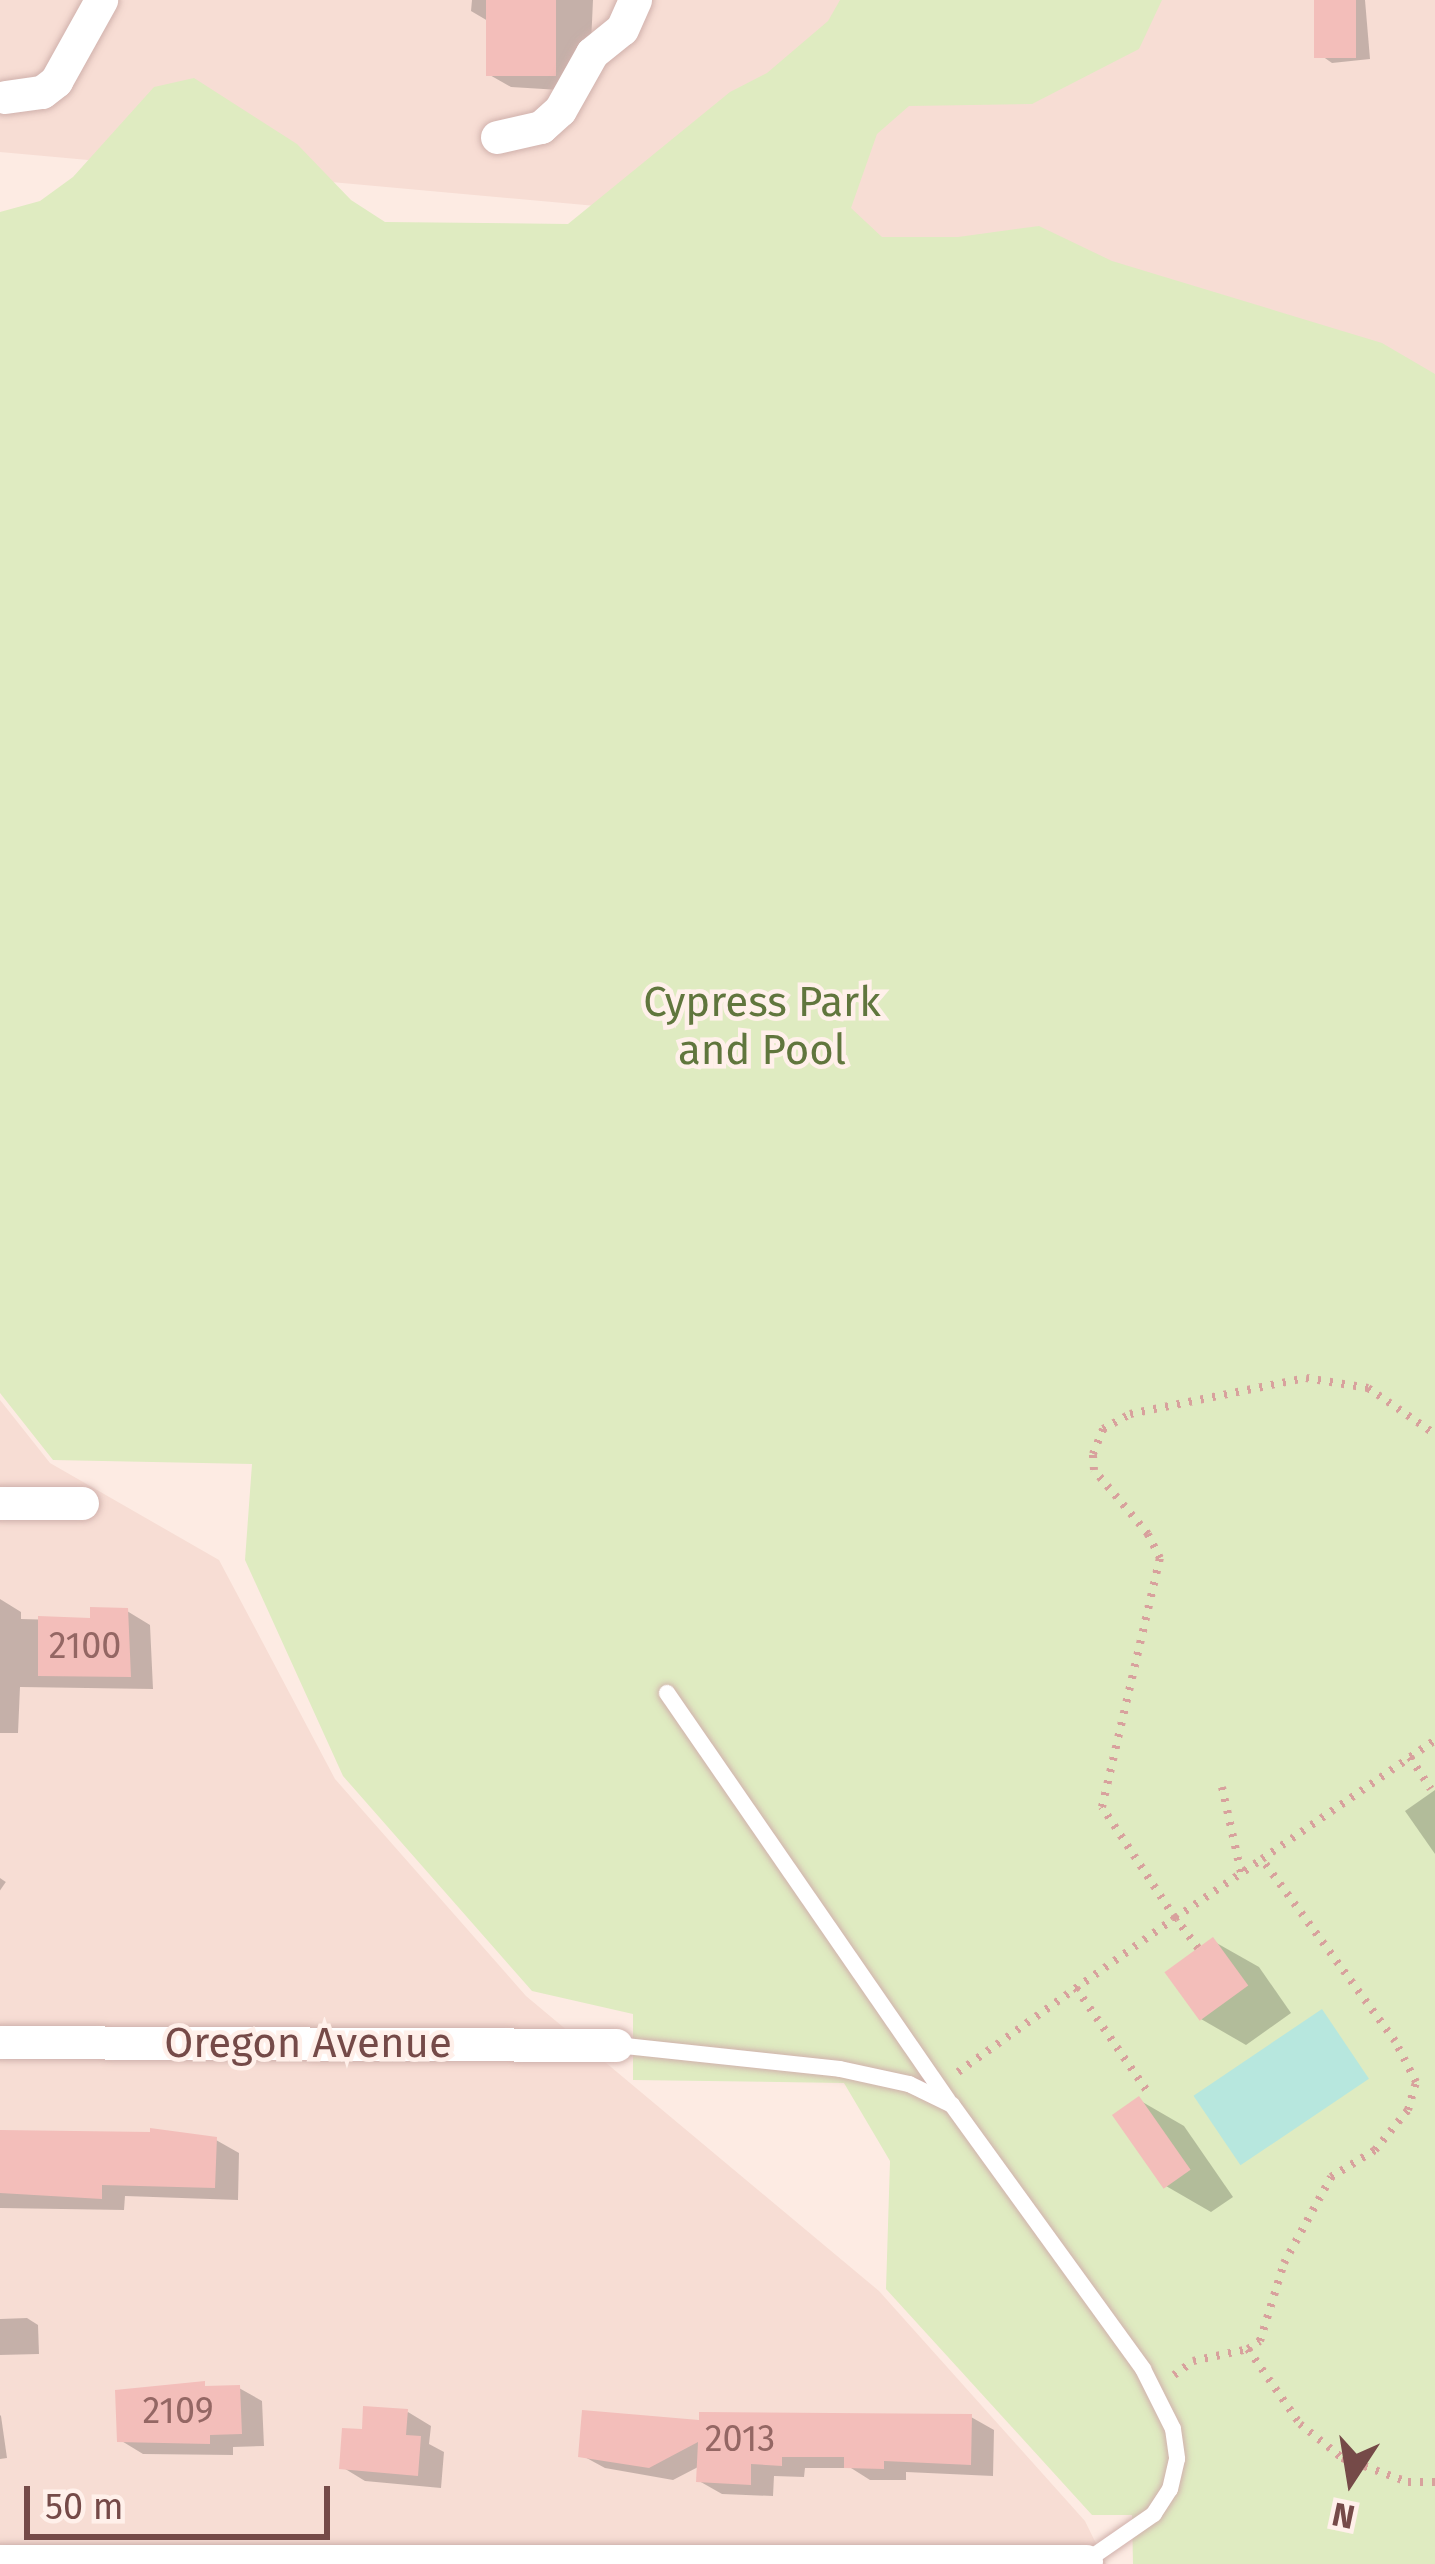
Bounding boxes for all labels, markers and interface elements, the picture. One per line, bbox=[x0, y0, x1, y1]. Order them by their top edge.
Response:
park label: Cypress Park and Pool bbox=[643, 977, 881, 1076]
house number: 2100 bbox=[49, 1625, 121, 1669]
street label: Oregon Avenue bbox=[164, 2018, 452, 2068]
house number: 2109 bbox=[142, 2390, 214, 2434]
house number: 2013 bbox=[705, 2418, 775, 2462]
north arrow bbox=[1291, 2420, 1411, 2540]
scale bar bbox=[30, 2462, 336, 2536]
text: 50 m bbox=[45, 2485, 124, 2529]
text: N bbox=[1329, 2493, 1358, 2537]

